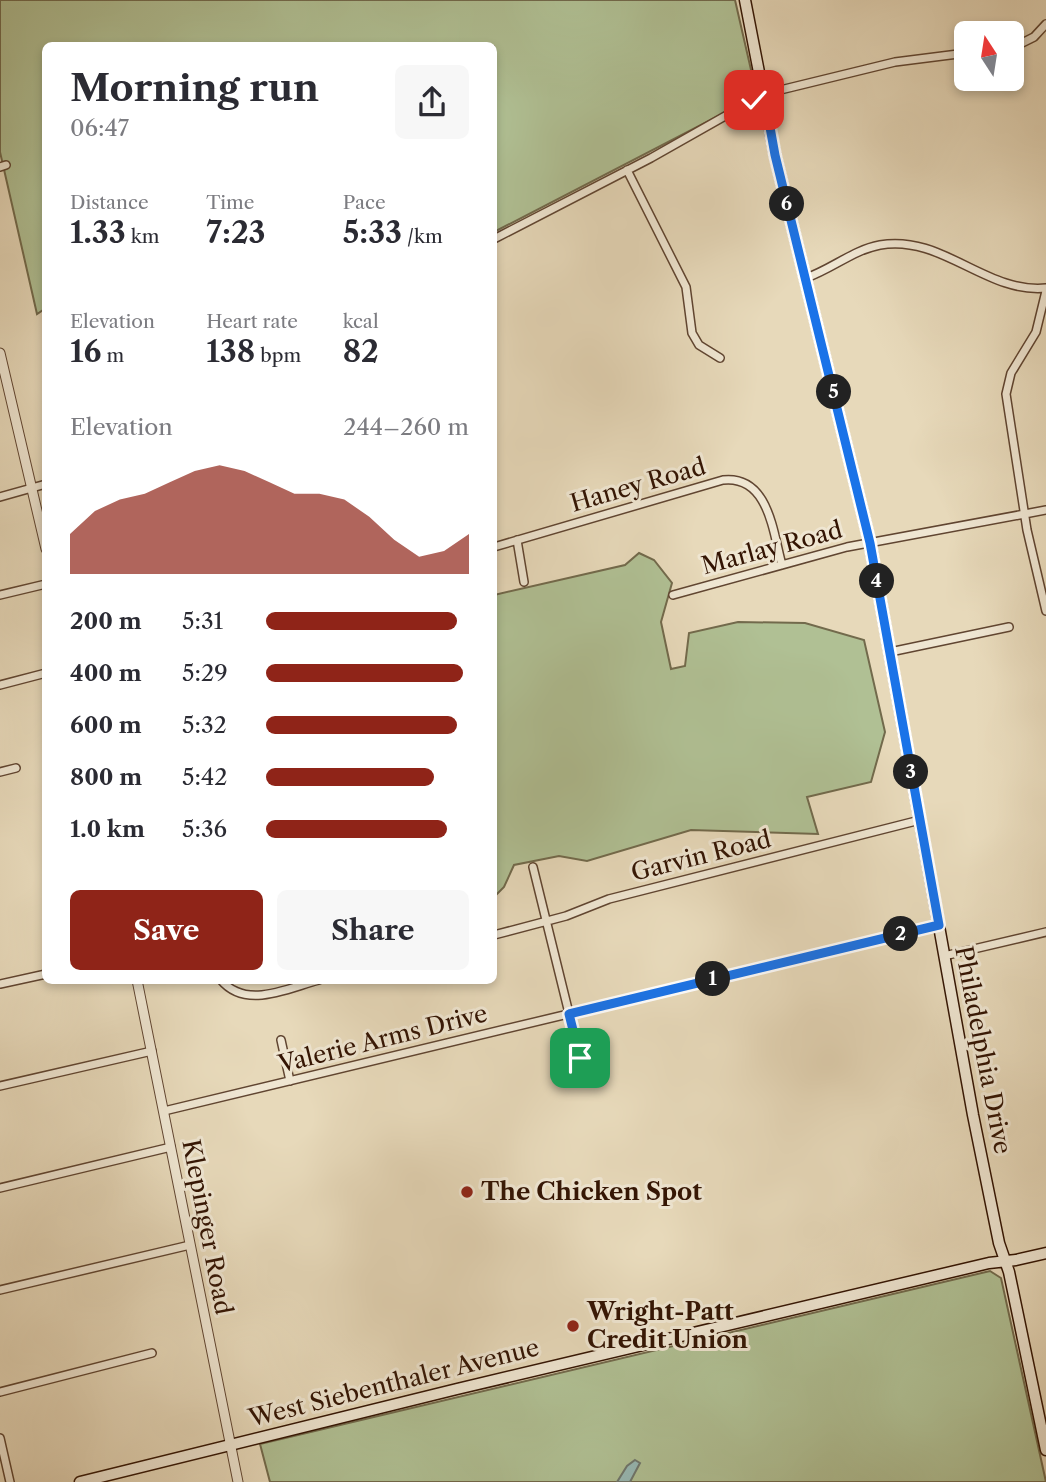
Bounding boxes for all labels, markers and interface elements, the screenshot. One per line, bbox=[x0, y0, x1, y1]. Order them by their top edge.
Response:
north arrow bbox=[954, 21, 1024, 91]
map controls bbox=[954, 21, 1024, 91]
text: Morning run bbox=[70, 64, 319, 111]
button: share bbox=[395, 65, 469, 139]
pin bbox=[724, 70, 784, 130]
icon: check bbox=[735, 81, 773, 119]
text: 06:47 bbox=[70, 114, 129, 142]
pin: 6 bbox=[770, 186, 804, 222]
text: Distance bbox=[70, 191, 149, 214]
text: Time bbox=[206, 191, 254, 214]
text: Pace bbox=[343, 191, 386, 214]
text: 6 bbox=[781, 192, 792, 215]
text: 1.33 bbox=[70, 214, 126, 251]
text: 7:23 bbox=[206, 214, 266, 251]
text: 5:33 bbox=[343, 214, 402, 251]
text: km bbox=[126, 225, 159, 248]
text: /km bbox=[402, 225, 443, 248]
text: Elevation bbox=[70, 310, 155, 333]
text: Heart rate bbox=[206, 310, 298, 333]
text: kcal bbox=[343, 310, 379, 333]
text: 16 bbox=[70, 333, 101, 370]
text: 138 bbox=[206, 333, 255, 370]
text: 82 bbox=[343, 333, 379, 370]
text: m bbox=[101, 344, 124, 367]
text: bpm bbox=[255, 344, 301, 367]
pin: 5 bbox=[816, 374, 852, 410]
text: 5 bbox=[828, 380, 839, 403]
text: Elevation bbox=[70, 413, 173, 441]
text: 244–260 m bbox=[343, 413, 469, 441]
street label: Haney Road bbox=[567, 451, 709, 518]
street label: Marlay Road bbox=[698, 515, 846, 580]
pin: 4 bbox=[860, 564, 894, 598]
text: 4 bbox=[871, 569, 882, 592]
text: 200 m bbox=[70, 607, 142, 635]
text: 5:31 bbox=[182, 607, 223, 635]
text: 400 m bbox=[70, 659, 142, 687]
text: 5:29 bbox=[182, 659, 228, 687]
text: 600 m bbox=[70, 711, 142, 739]
text: 5:32 bbox=[182, 711, 227, 739]
pin: 3 bbox=[894, 754, 928, 790]
text: 3 bbox=[905, 760, 916, 783]
text: 800 m bbox=[70, 763, 142, 791]
text: 5:42 bbox=[182, 763, 227, 791]
text: 1.0 km bbox=[70, 815, 145, 843]
text: 5:36 bbox=[182, 815, 227, 843]
street label: Garvin Road bbox=[628, 824, 774, 887]
button: Save bbox=[70, 890, 263, 970]
button: Share bbox=[277, 890, 469, 970]
pin: 2 bbox=[884, 916, 918, 951]
text: 2 bbox=[895, 922, 906, 945]
street label: Philadelphia Drive bbox=[949, 943, 1018, 1156]
pin: 1 bbox=[696, 962, 730, 996]
text: 1 bbox=[708, 967, 717, 990]
street label: Valerie Arms Drive bbox=[275, 999, 490, 1079]
pin bbox=[550, 1028, 610, 1088]
icon: arrive bbox=[561, 1039, 599, 1077]
street label: Klepinger Road bbox=[176, 1137, 239, 1317]
place label: The Chicken Spot bbox=[481, 1177, 702, 1206]
marker: The Chicken Spot bbox=[459, 1184, 475, 1200]
place label: Wright-Patt Credit Union bbox=[586, 1297, 748, 1354]
marker: Wright-Patt Credit Union bbox=[565, 1318, 581, 1334]
street label: West Siebenthaler Avenue bbox=[245, 1332, 542, 1433]

